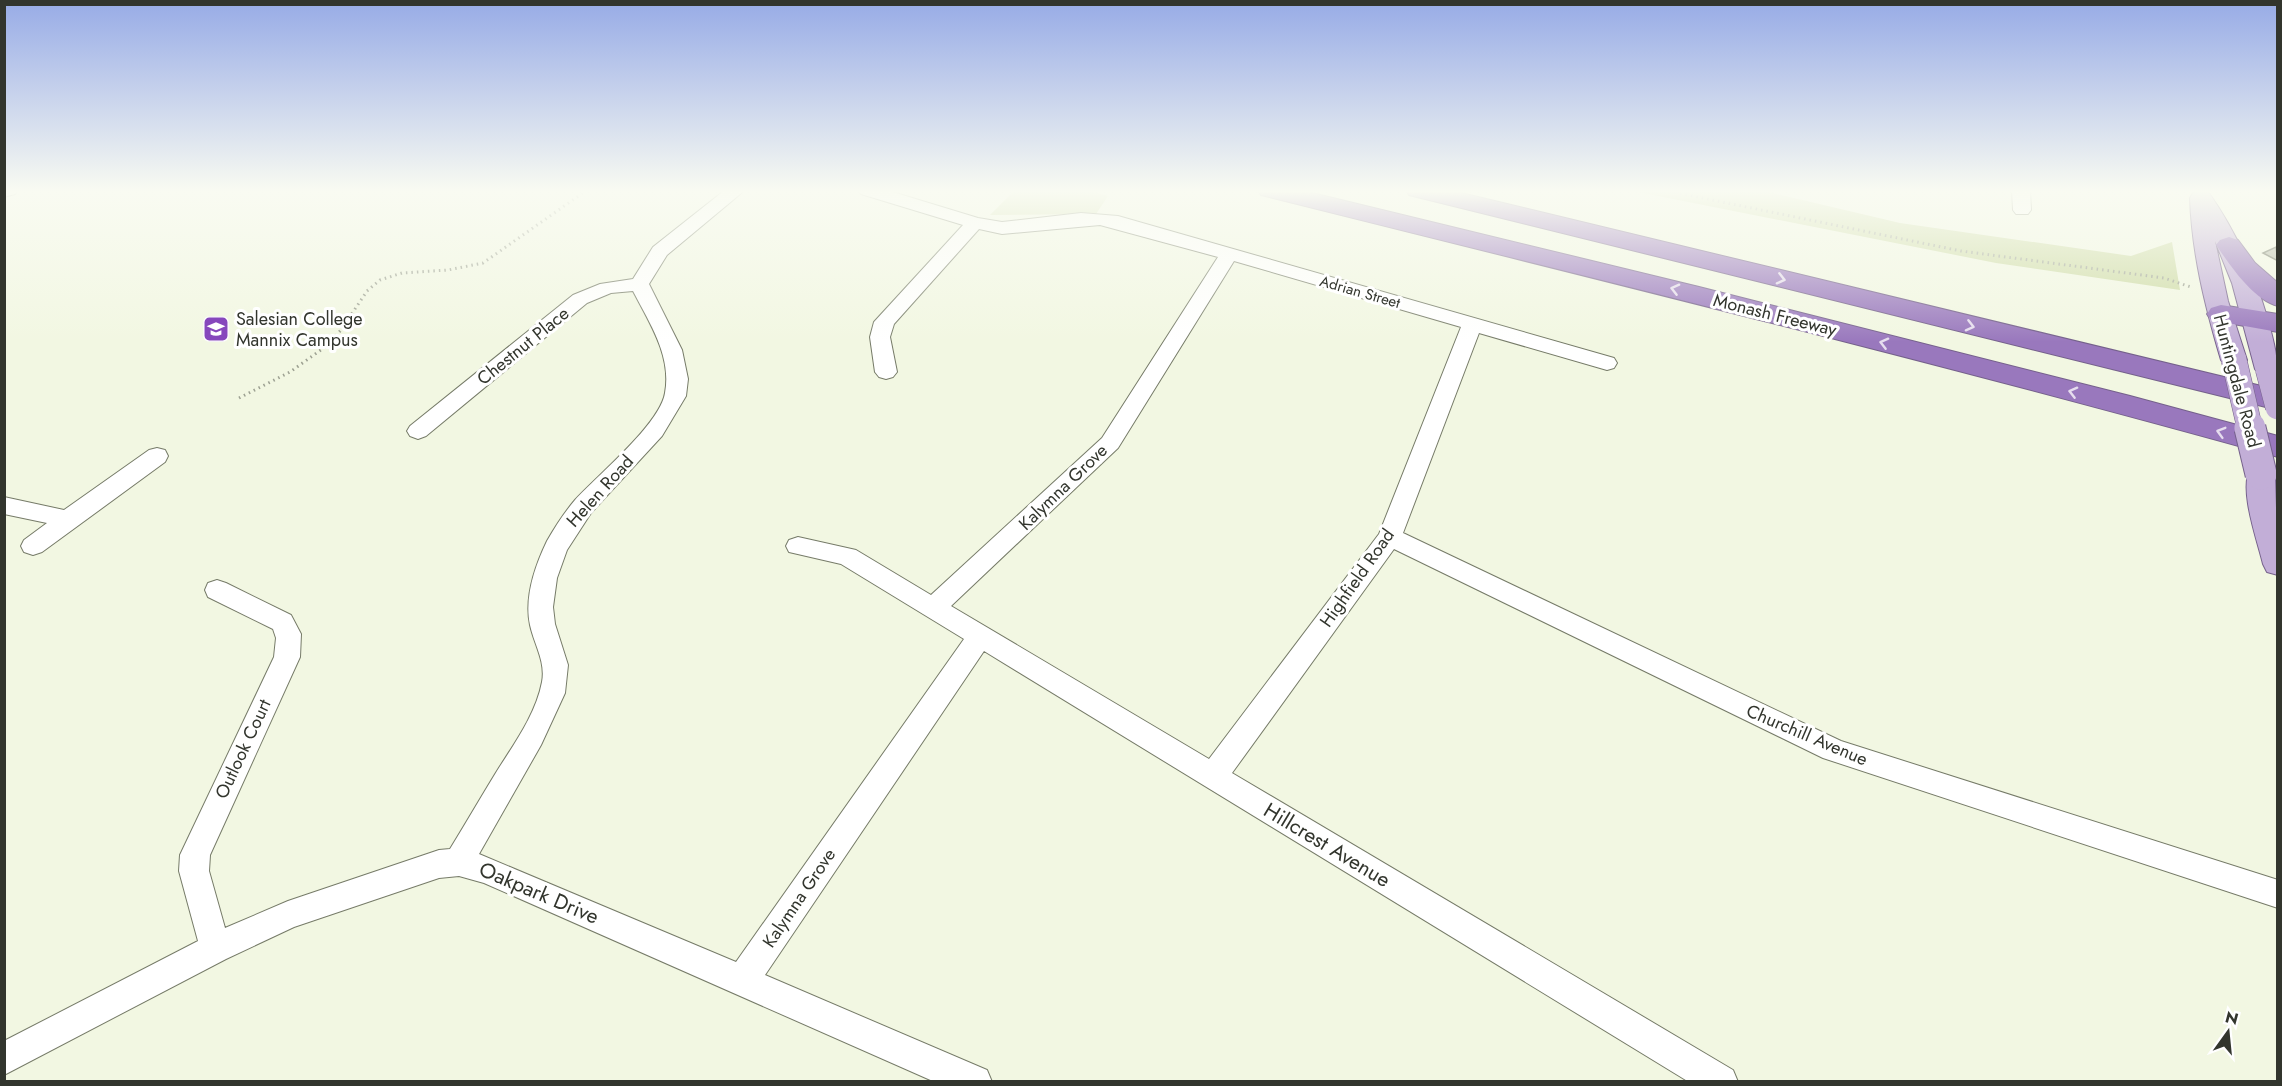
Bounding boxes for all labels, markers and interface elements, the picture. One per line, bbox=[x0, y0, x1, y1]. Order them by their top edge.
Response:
street label: Adrian Street bbox=[1317, 270, 1403, 314]
one-way arrow bbox=[1775, 272, 1785, 285]
one-way arrow bbox=[1670, 284, 1680, 297]
street label: Monash Freeway bbox=[1711, 287, 1839, 343]
street label: Chestnut Place bbox=[471, 301, 575, 391]
place label: Salesian College Mannix Campus bbox=[236, 306, 363, 353]
street label: Huntingdale Road bbox=[2207, 311, 2267, 451]
school or university icon: Salesian College Mannix Campus bbox=[201, 314, 231, 344]
one-way arrow bbox=[1965, 318, 1975, 331]
one-way arrow bbox=[1879, 338, 1890, 350]
one-way arrow bbox=[2068, 386, 2078, 399]
one-way arrow bbox=[2216, 427, 2227, 439]
street label: Kalymna Grove bbox=[1013, 438, 1113, 536]
street label: Helen Road bbox=[560, 449, 640, 533]
street label: Highfield Road bbox=[1313, 523, 1401, 633]
street label: Outlook Court bbox=[209, 694, 278, 803]
street label: Churchill Avenue bbox=[1742, 698, 1872, 772]
street label: Hillcrest Avenue bbox=[1258, 795, 1396, 895]
street label: Kalymna Grove bbox=[756, 843, 842, 953]
street label: Oakpark Drive bbox=[474, 854, 604, 932]
north arrow bbox=[2198, 1002, 2258, 1062]
text: N bbox=[2223, 1005, 2241, 1031]

